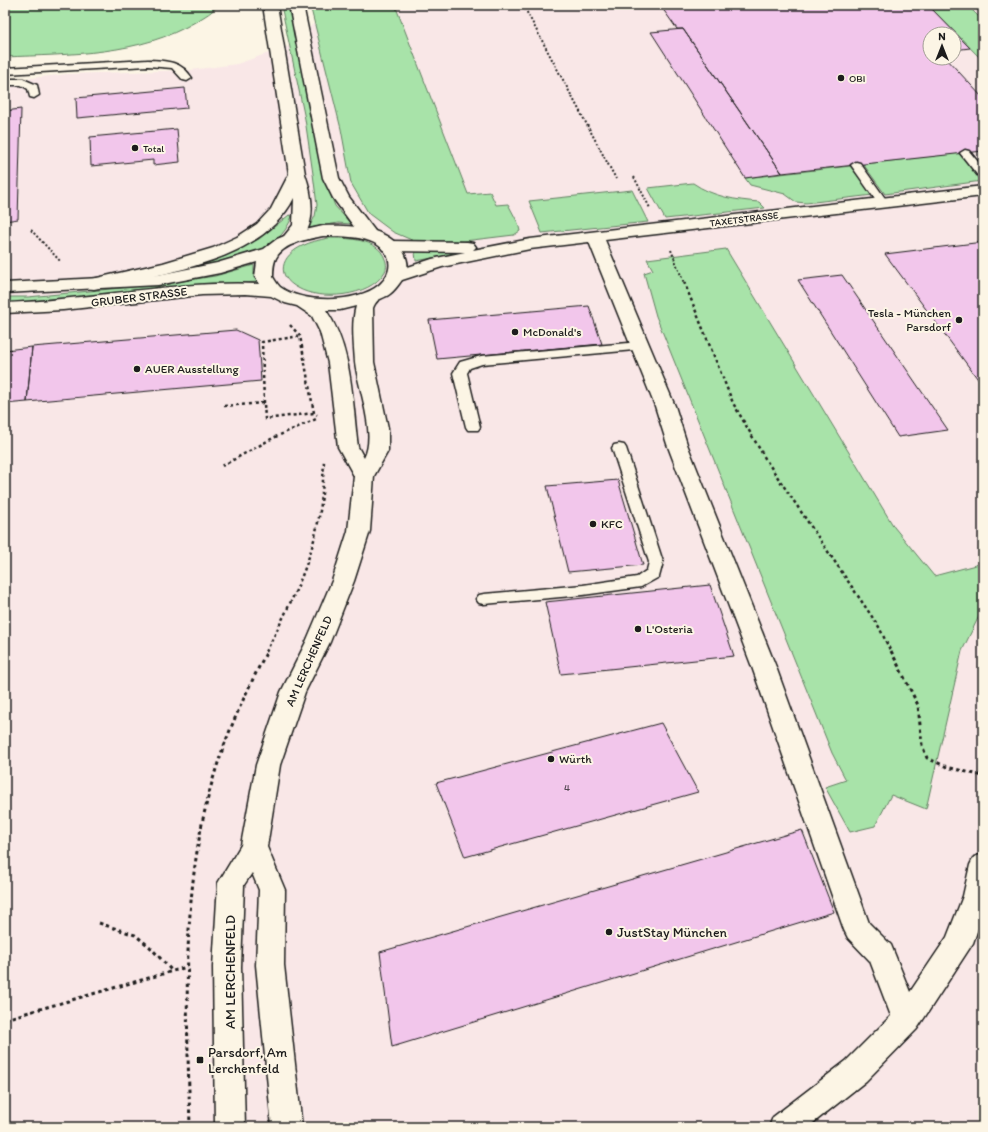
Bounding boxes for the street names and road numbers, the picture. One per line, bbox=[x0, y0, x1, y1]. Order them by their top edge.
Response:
street label: TAXETSTRASSE bbox=[709, 208, 780, 230]
street label: GRUBER STRASSE bbox=[90, 284, 188, 310]
street label: AM LERCHENFELD bbox=[283, 614, 335, 708]
street label: AM LERCHENFELD bbox=[222, 915, 239, 1029]

